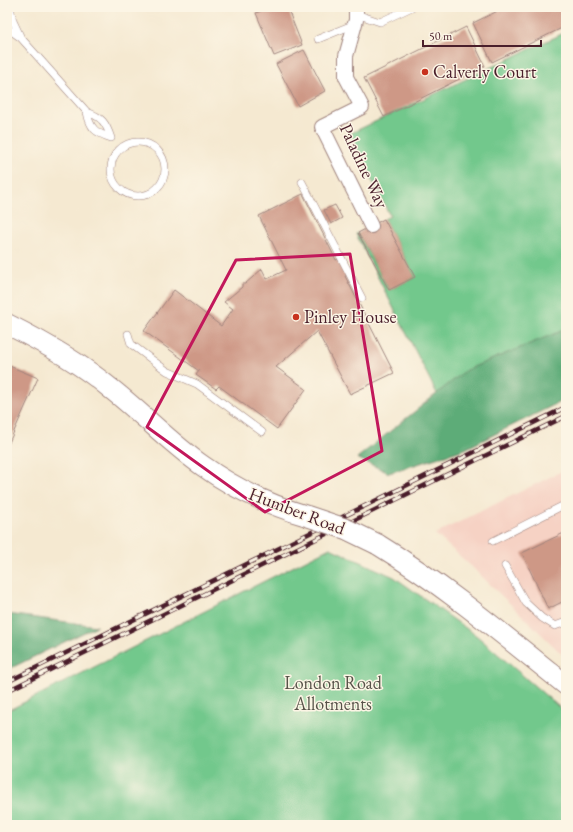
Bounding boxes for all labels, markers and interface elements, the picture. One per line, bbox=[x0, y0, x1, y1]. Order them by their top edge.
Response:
scale bar bbox=[423, 22, 541, 48]
text: 50 m bbox=[429, 28, 453, 44]
place label: Calverly Court bbox=[433, 60, 537, 83]
marker: Calverly Court bbox=[420, 67, 430, 77]
street label: Paladine Way bbox=[335, 120, 394, 212]
place label: Pinley House bbox=[304, 305, 396, 328]
marker: Pinley House bbox=[291, 312, 301, 322]
street label: Humber Road bbox=[246, 482, 350, 540]
park label: London Road Allotments bbox=[284, 671, 383, 715]

